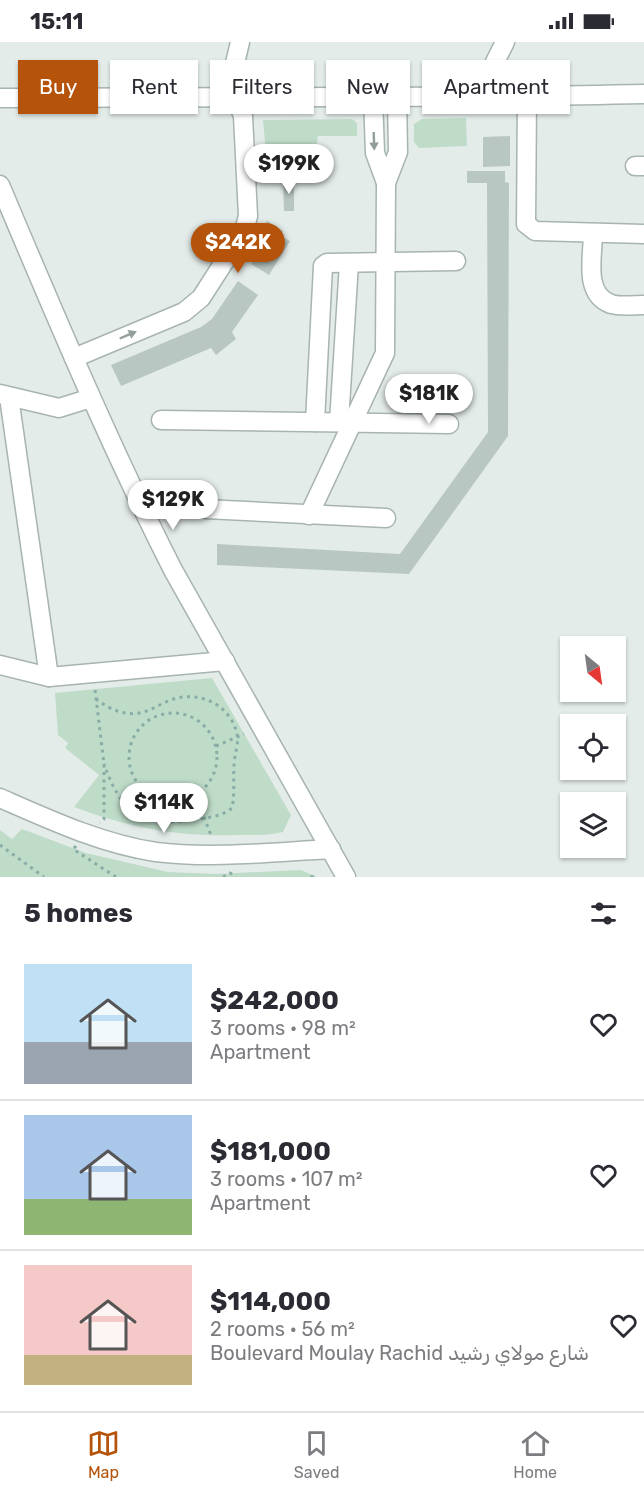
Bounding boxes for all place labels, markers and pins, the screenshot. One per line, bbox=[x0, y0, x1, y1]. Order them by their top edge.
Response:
pin: $199K bbox=[247, 144, 331, 195]
pin: $242K bbox=[196, 223, 280, 274]
pin: $181K bbox=[387, 374, 471, 425]
pin: $129K bbox=[131, 480, 215, 531]
pin: $114K bbox=[122, 783, 206, 834]

